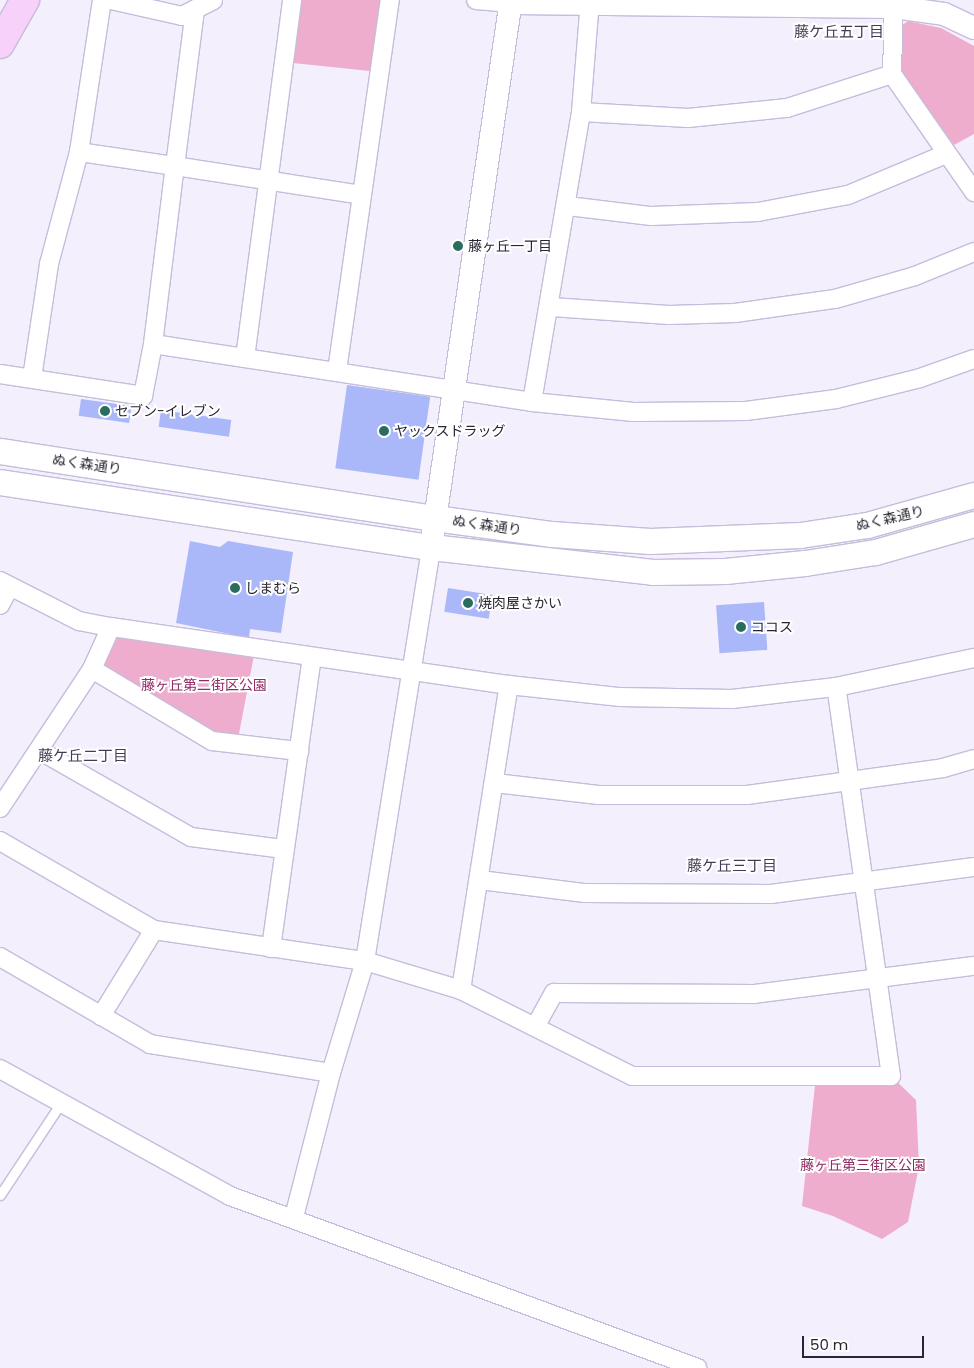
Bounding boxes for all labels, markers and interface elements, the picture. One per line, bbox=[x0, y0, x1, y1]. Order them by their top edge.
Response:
district label: 藤ケ丘五丁目 bbox=[794, 23, 884, 41]
place label: 藤ヶ丘一丁目 bbox=[468, 238, 552, 254]
marker: 藤ヶ丘一丁目 bbox=[452, 240, 464, 252]
place label: セブン-イレブン bbox=[115, 403, 221, 419]
marker: セブン-イレブン bbox=[99, 405, 111, 417]
place label: ヤックスドラッグ bbox=[394, 423, 506, 439]
marker: ヤックスドラッグ bbox=[378, 425, 390, 437]
street label: ぬく森通り bbox=[51, 451, 123, 477]
street label: ぬく森通り bbox=[854, 502, 926, 534]
street label: ぬく森通り bbox=[451, 512, 523, 538]
place label: しまむら bbox=[245, 580, 301, 596]
marker: しまむら bbox=[229, 582, 241, 594]
place label: 焼肉屋さかい bbox=[478, 595, 562, 611]
marker: 焼肉屋さかい bbox=[462, 597, 474, 609]
place label: ココス bbox=[751, 619, 793, 635]
marker: ココス bbox=[735, 621, 747, 633]
park label: 藤ヶ丘第二街区公園 bbox=[141, 677, 267, 693]
district label: 藤ケ丘二丁目 bbox=[38, 747, 128, 765]
district label: 藤ケ丘三丁目 bbox=[687, 857, 777, 875]
park label: 藤ヶ丘第三街区公園 bbox=[800, 1157, 926, 1173]
scale bar bbox=[804, 1326, 926, 1358]
text: 50 m bbox=[810, 1334, 848, 1355]

